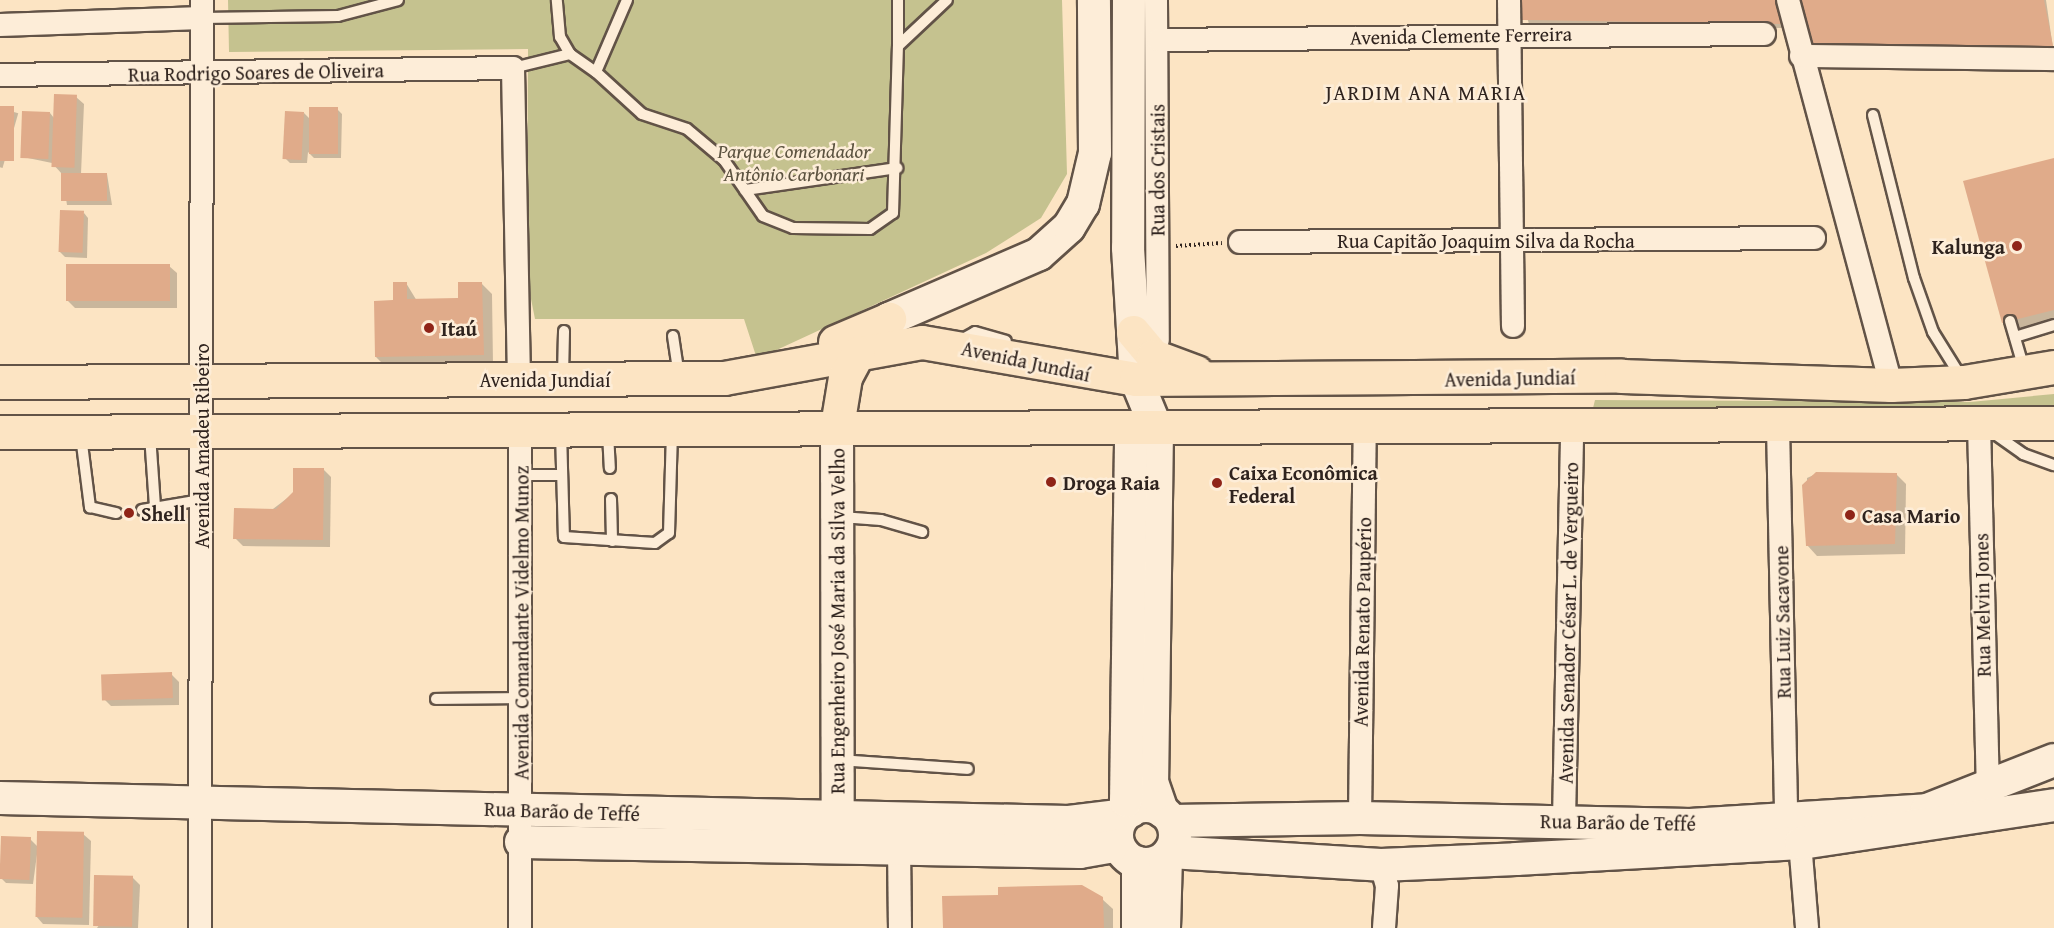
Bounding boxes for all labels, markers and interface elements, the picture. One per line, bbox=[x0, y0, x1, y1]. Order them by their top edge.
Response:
street label: Avenida Clemente Ferreira bbox=[1350, 21, 1572, 49]
street label: Rua Rodrigo Soares de Oliveira bbox=[128, 58, 384, 86]
district label: JARDIM ANA MARIA bbox=[1325, 80, 1527, 106]
street label: Rua dos Cristais bbox=[1145, 104, 1169, 236]
park label: Parque Comendador Antônio Carbonari bbox=[717, 139, 871, 186]
street label: Rua Capitão Joaquim Silva da Rocha bbox=[1337, 228, 1635, 252]
place label: Kalunga bbox=[1932, 234, 2005, 258]
marker: Kalunga bbox=[2010, 239, 2024, 253]
place label: Itaú bbox=[441, 316, 477, 340]
marker: Itaú bbox=[422, 321, 436, 335]
street label: Avenida Jundiaí bbox=[959, 336, 1093, 386]
street label: Avenida Amadeu Ribeiro bbox=[189, 343, 213, 549]
street label: Avenida Jundiaí bbox=[1444, 365, 1576, 391]
street label: Avenida Jundiaí bbox=[479, 367, 611, 391]
street label: Rua Engenheiro José Maria da Silva Velho bbox=[825, 448, 849, 794]
place label: Caixa Econômica Federal bbox=[1229, 460, 1378, 507]
street label: Avenida Senador César L. de Vergueiro bbox=[1553, 462, 1583, 784]
street label: Avenida Comandante Videlmo Munoz bbox=[509, 466, 533, 780]
place label: Droga Raia bbox=[1063, 470, 1160, 494]
marker: Droga Raia bbox=[1044, 475, 1058, 489]
marker: Caixa Econômica Federal bbox=[1210, 476, 1224, 490]
place label: Shell bbox=[141, 501, 186, 525]
place label: Casa Mario bbox=[1862, 503, 1960, 527]
marker: Shell bbox=[122, 506, 136, 520]
marker: Casa Mario bbox=[1843, 508, 1857, 522]
street label: Avenida Renato Paupério bbox=[1348, 517, 1376, 727]
street label: Rua Melvin Jones bbox=[1969, 533, 1995, 677]
street label: Rua Luiz Sacavone bbox=[1769, 545, 1795, 699]
street label: Rua Barão de Teffé bbox=[484, 796, 640, 826]
street label: Rua Barão de Teffé bbox=[1540, 809, 1696, 835]

